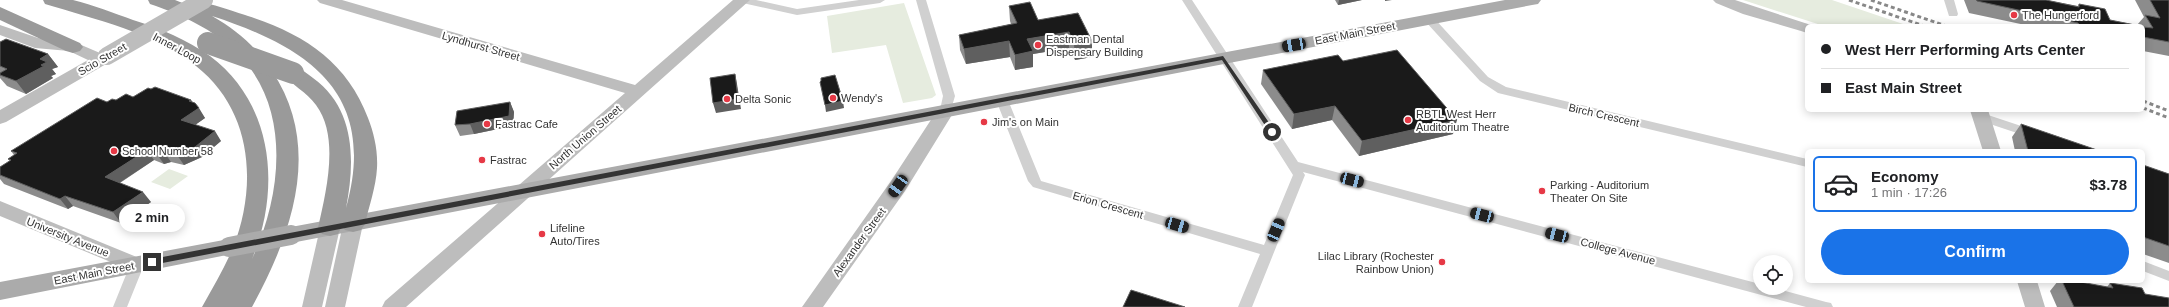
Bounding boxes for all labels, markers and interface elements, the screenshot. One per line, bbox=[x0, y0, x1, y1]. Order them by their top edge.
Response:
place label: The Hungerford bbox=[2022, 9, 2099, 21]
marker: The Hungerford bbox=[2009, 10, 2019, 20]
street label: East Main Street bbox=[1314, 19, 1396, 47]
street label: Lyndhurst Street bbox=[441, 29, 521, 63]
street label: Inner Loop bbox=[151, 30, 203, 66]
place label: Eastman Dental Dispensary Building bbox=[1046, 33, 1143, 58]
car bbox=[1281, 37, 1307, 53]
street label: Scio Street bbox=[76, 40, 128, 78]
marker: Eastman Dental Dispensary Building bbox=[1033, 40, 1043, 50]
text: West Herr Performing Arts Center bbox=[1845, 41, 2085, 58]
text: East Main Street bbox=[1845, 79, 1962, 96]
place label: Wendy's bbox=[841, 92, 883, 104]
place label: Delta Sonic bbox=[735, 93, 792, 105]
marker: Wendy's bbox=[828, 93, 838, 103]
marker: Delta Sonic bbox=[722, 94, 732, 104]
street label: Birch Crescent bbox=[1568, 101, 1640, 129]
street label: North Union Street bbox=[547, 103, 623, 171]
place label: RBTL West Herr Auditorium Theatre bbox=[1416, 108, 1509, 133]
marker: RBTL West Herr Auditorium Theatre bbox=[1403, 115, 1413, 125]
place label: Jim's on Main bbox=[992, 116, 1059, 128]
marker: Jim's on Main bbox=[979, 117, 989, 127]
place label: Fastrac Cafe bbox=[495, 118, 558, 130]
marker: Fastrac Cafe bbox=[482, 119, 492, 129]
route start bbox=[1263, 123, 1281, 141]
place label: School Number 58 bbox=[122, 145, 213, 157]
marker: School Number 58 bbox=[109, 146, 119, 156]
place label: Fastrac bbox=[490, 154, 527, 166]
marker: Fastrac bbox=[477, 155, 487, 165]
icon: car bbox=[1823, 166, 1859, 202]
text: Economy bbox=[1871, 168, 1939, 185]
car bbox=[1339, 171, 1365, 189]
car bbox=[886, 173, 910, 199]
text: $3.78 bbox=[2089, 176, 2127, 193]
place label: Parking - Auditorium Theater On Site bbox=[1550, 179, 1649, 204]
text: 1 min · 17:26 bbox=[1871, 185, 1947, 200]
marker: Parking - Auditorium Theater On Site bbox=[1537, 186, 1547, 196]
street label: Erion Crescent bbox=[1071, 189, 1145, 221]
callout: 2 min bbox=[119, 204, 185, 232]
street label: Alexander Street bbox=[830, 205, 888, 279]
car bbox=[1469, 206, 1495, 224]
text: 2 min bbox=[135, 210, 169, 225]
street label: University Avenue bbox=[25, 215, 111, 259]
car bbox=[1164, 216, 1190, 234]
car bbox=[1266, 217, 1286, 243]
place label: Lifeline Auto/Tires bbox=[550, 222, 600, 247]
car bbox=[1544, 226, 1570, 244]
marker: Lifeline Auto/Tires bbox=[537, 229, 547, 239]
button: Confirm bbox=[1821, 229, 2129, 275]
street label: College Avenue bbox=[1579, 235, 1657, 267]
place label: Lilac Library (Rochester Rainbow Union) bbox=[1318, 250, 1434, 275]
route end bbox=[143, 253, 161, 271]
map controls bbox=[1753, 255, 1793, 295]
button: locate bbox=[1753, 255, 1793, 295]
marker: Lilac Library (Rochester Rainbow Union) bbox=[1437, 257, 1447, 267]
street label: East Main Street bbox=[53, 259, 135, 287]

